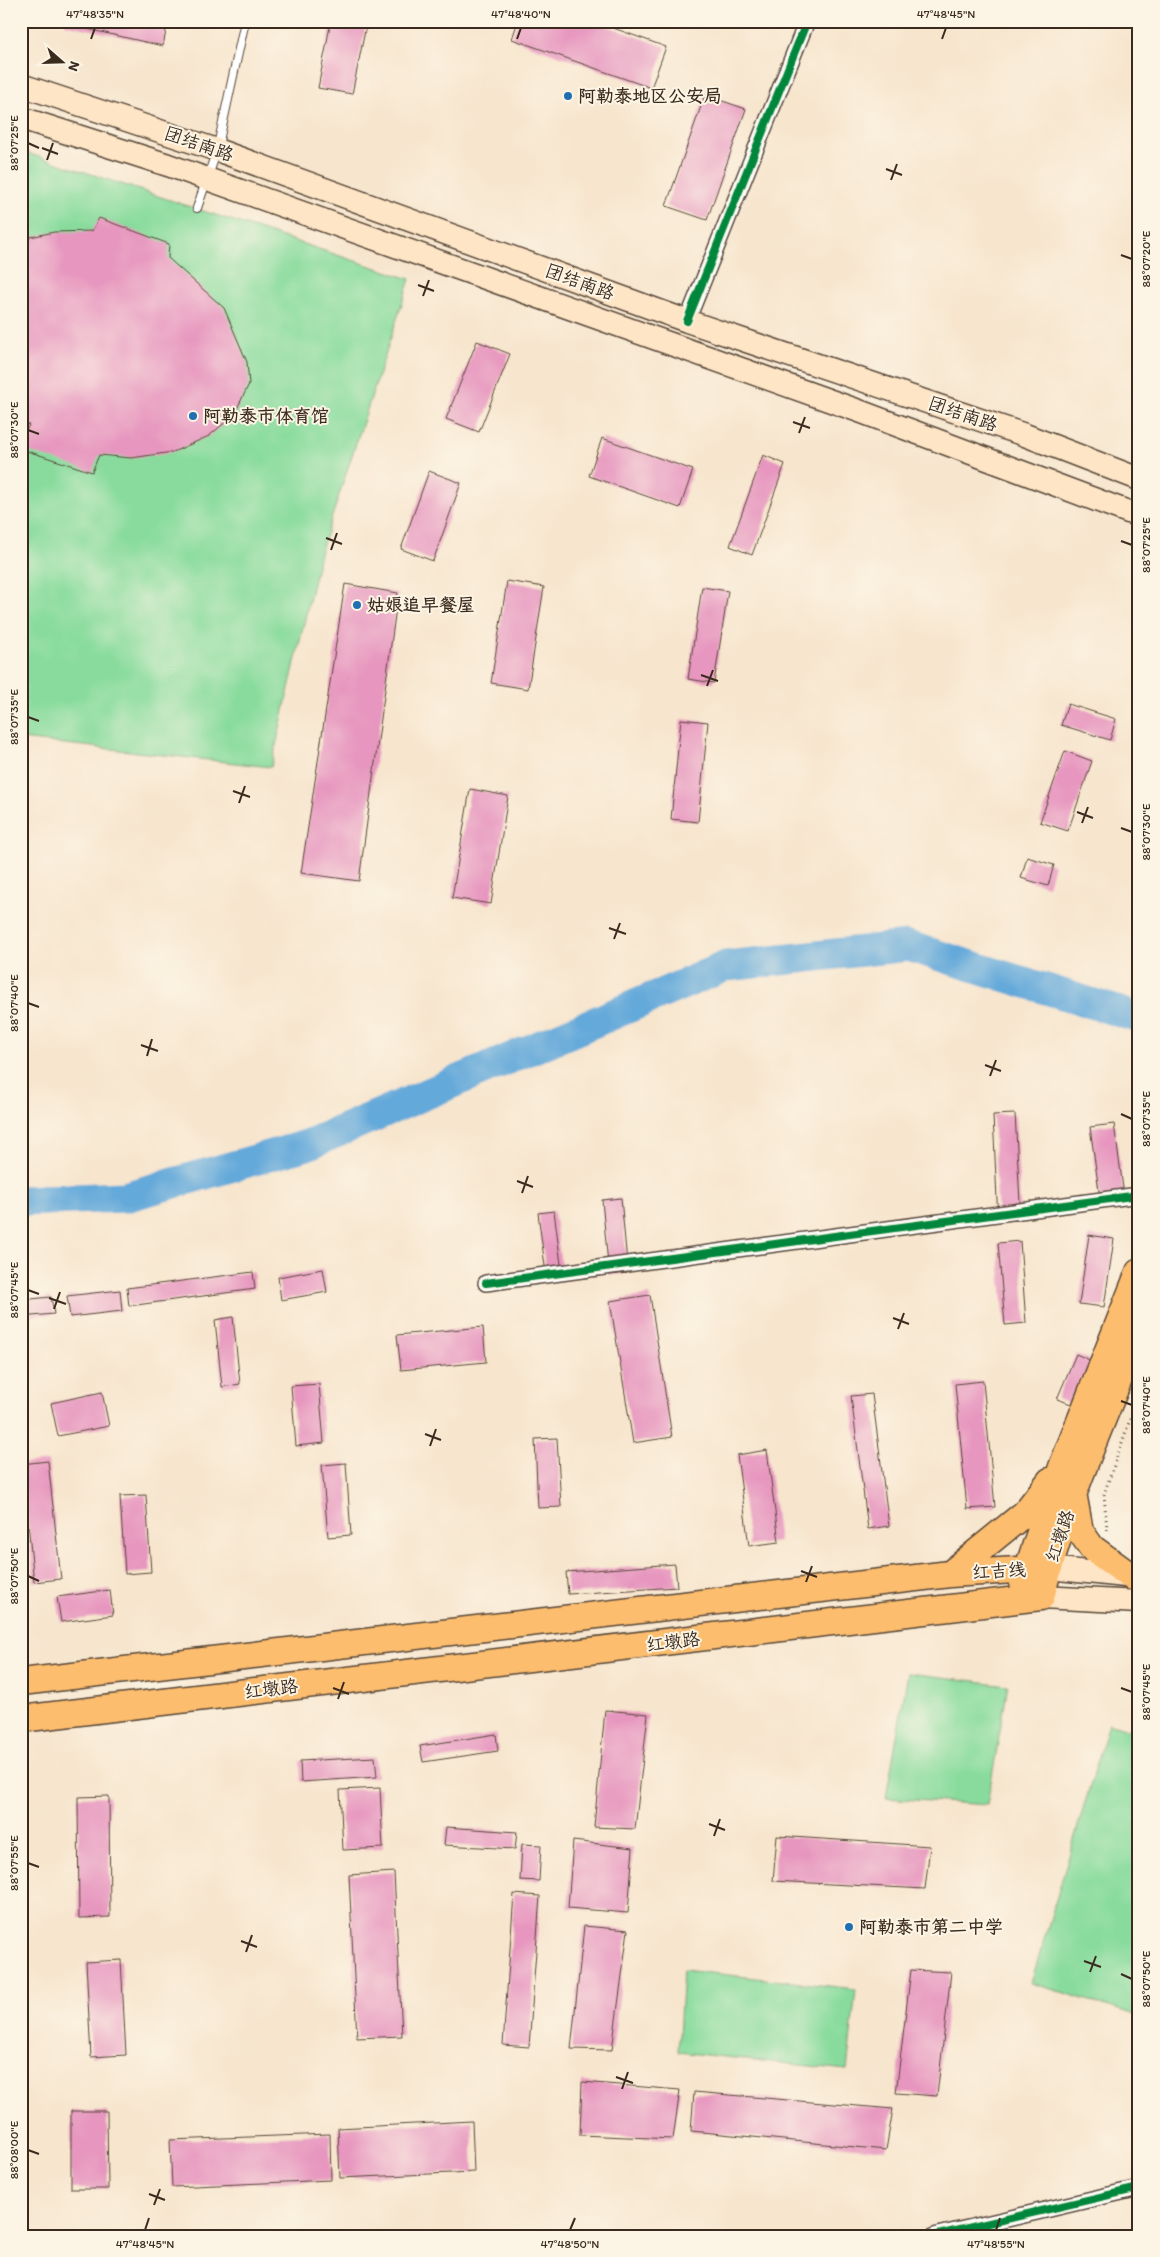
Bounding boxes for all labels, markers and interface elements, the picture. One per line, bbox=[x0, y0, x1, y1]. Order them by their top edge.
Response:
text: 47°48'35"N bbox=[66, 7, 124, 21]
text: 47°48'40"N bbox=[491, 7, 551, 21]
text: 47°48'45"N bbox=[917, 7, 975, 21]
north arrow bbox=[38, 38, 88, 88]
text: N bbox=[64, 59, 83, 74]
place label: 阿勒泰地区公安局 bbox=[578, 85, 722, 107]
marker: 阿勒泰地区公安局 bbox=[562, 90, 574, 102]
text: 88°07'25"E bbox=[7, 115, 21, 171]
street label: 团结南路 bbox=[161, 122, 237, 166]
text: 88°07'20"E bbox=[1139, 230, 1153, 287]
street label: 团结南路 bbox=[542, 259, 618, 305]
street label: 团结南路 bbox=[925, 392, 1001, 436]
text: 88°07'30"E bbox=[7, 401, 21, 459]
place label: 阿勒泰市体育馆 bbox=[203, 405, 329, 427]
marker: 阿勒泰市体育馆 bbox=[187, 410, 199, 422]
text: 88°07'25"E bbox=[1139, 517, 1153, 573]
place label: 姑娘追早餐屋 bbox=[367, 594, 475, 616]
marker: 姑娘追早餐屋 bbox=[351, 599, 363, 611]
text: 88°07'35"E bbox=[7, 689, 21, 745]
text: 88°07'30"E bbox=[1139, 803, 1153, 861]
text: 88°07'40"E bbox=[7, 974, 21, 1032]
text: 88°07'35"E bbox=[1139, 1091, 1153, 1147]
text: 88°07'45"E bbox=[7, 1261, 21, 1318]
text: 88°07'40"E bbox=[1139, 1376, 1153, 1434]
street label: 红墩路 bbox=[1041, 1507, 1079, 1565]
text: 88°07'50"E bbox=[7, 1547, 21, 1604]
street label: 红吉线 bbox=[971, 1559, 1027, 1583]
street label: 红墩路 bbox=[645, 1628, 701, 1656]
text: 88°07'45"E bbox=[1139, 1663, 1153, 1720]
street label: 红墩路 bbox=[243, 1675, 299, 1703]
text: 88°07'55"E bbox=[7, 1835, 21, 1891]
place label: 阿勒泰市第二中学 bbox=[859, 1916, 1003, 1938]
marker: 阿勒泰市第二中学 bbox=[843, 1921, 855, 1933]
text: 88°07'50"E bbox=[1139, 1950, 1153, 2007]
text: 88°08'00"E bbox=[7, 2120, 21, 2179]
text: 47°48'45"N bbox=[116, 2237, 174, 2251]
text: 47°48'50"N bbox=[541, 2237, 599, 2251]
text: 47°48'55"N bbox=[967, 2237, 1025, 2251]

